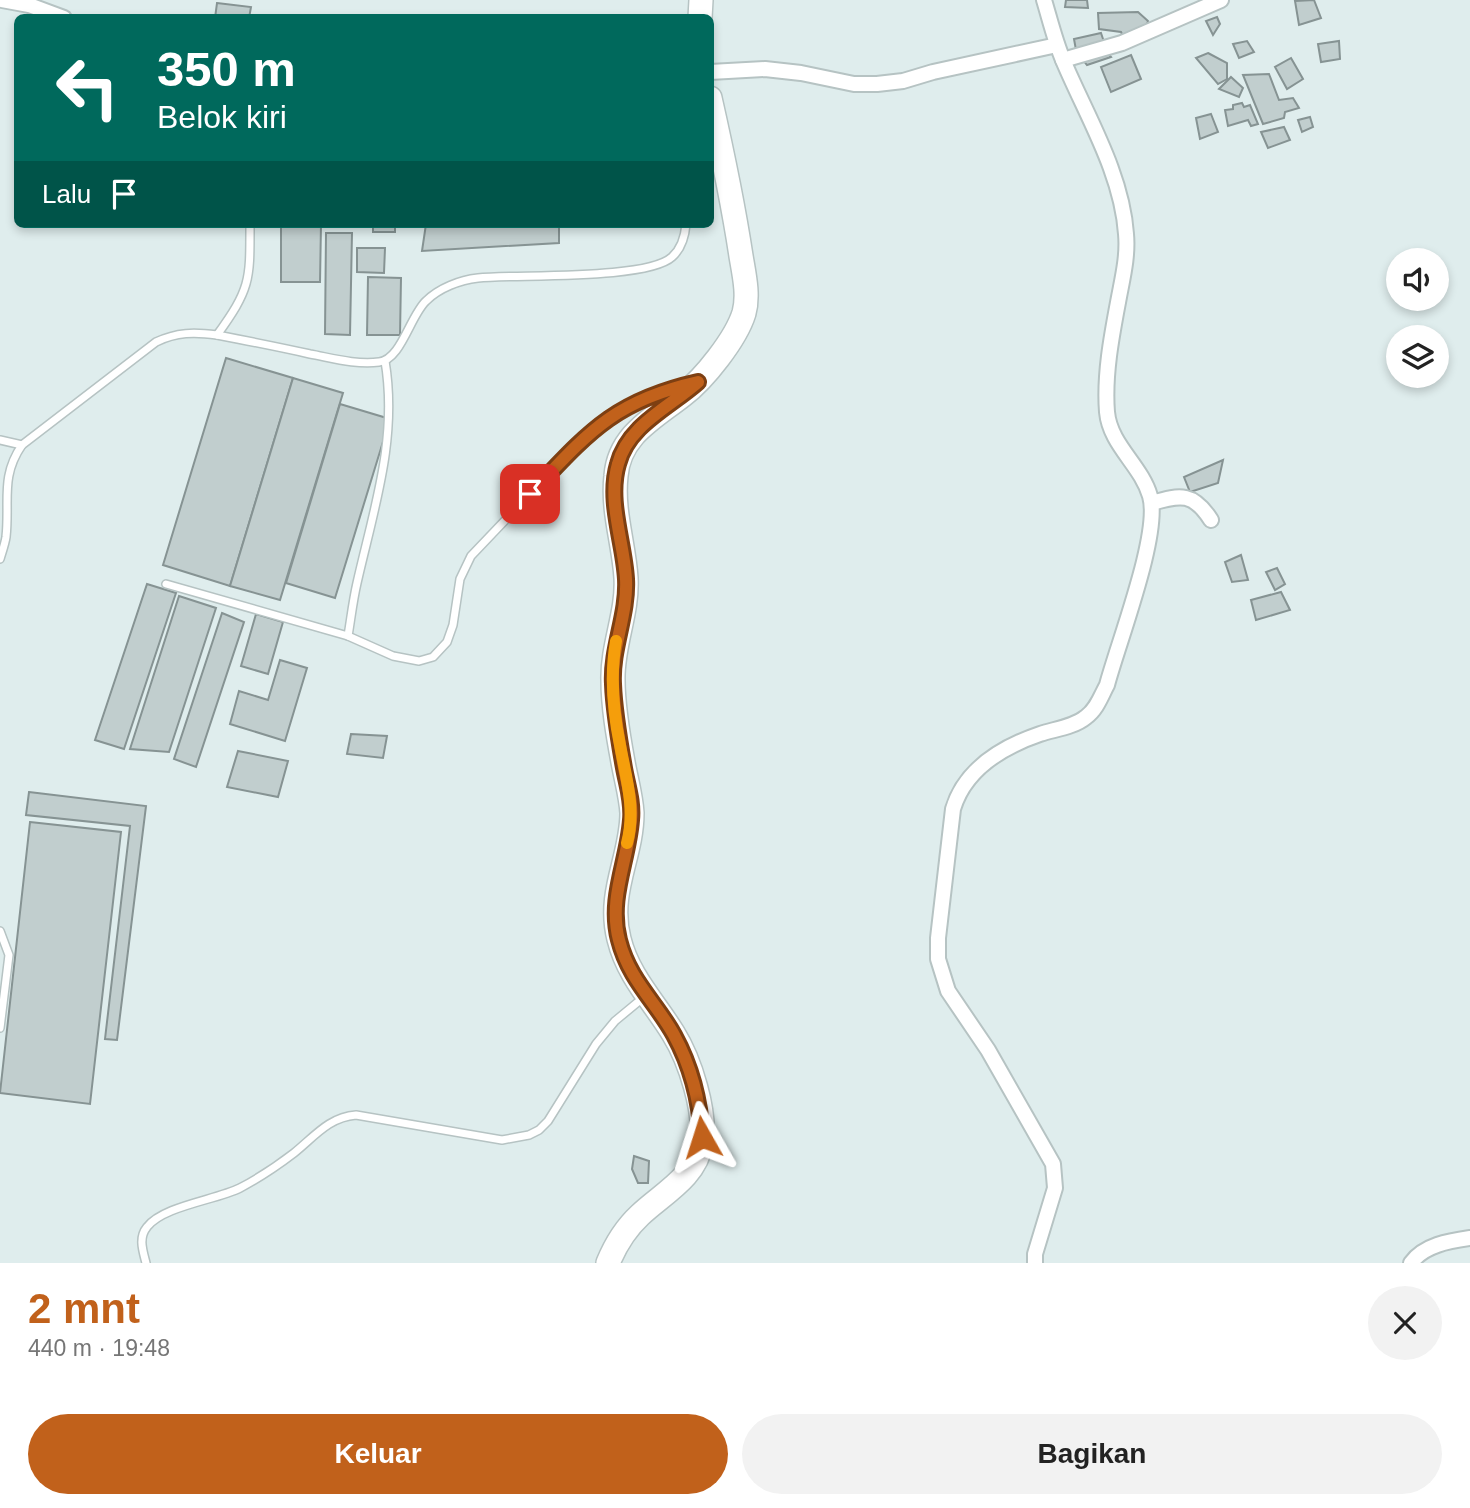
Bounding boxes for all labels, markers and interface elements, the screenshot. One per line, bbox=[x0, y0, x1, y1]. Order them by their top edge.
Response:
icon: left bbox=[42, 42, 133, 133]
text: 350 m bbox=[157, 42, 296, 96]
text: Belok kiri bbox=[157, 99, 287, 135]
icon: arrive bbox=[105, 175, 143, 213]
text: Lalu bbox=[42, 179, 91, 209]
map controls bbox=[1386, 248, 1449, 388]
button: sound bbox=[1386, 248, 1449, 311]
button: layers bbox=[1386, 325, 1449, 388]
pin bbox=[500, 464, 560, 524]
icon: arrive bbox=[511, 475, 549, 513]
position arrow bbox=[665, 1100, 739, 1174]
text: 2 mnt bbox=[28, 1285, 140, 1332]
button: close bbox=[1368, 1286, 1442, 1360]
text: 440 m · 19:48 bbox=[28, 1335, 170, 1361]
button: Keluar bbox=[28, 1414, 728, 1494]
button: Bagikan bbox=[742, 1414, 1442, 1494]

